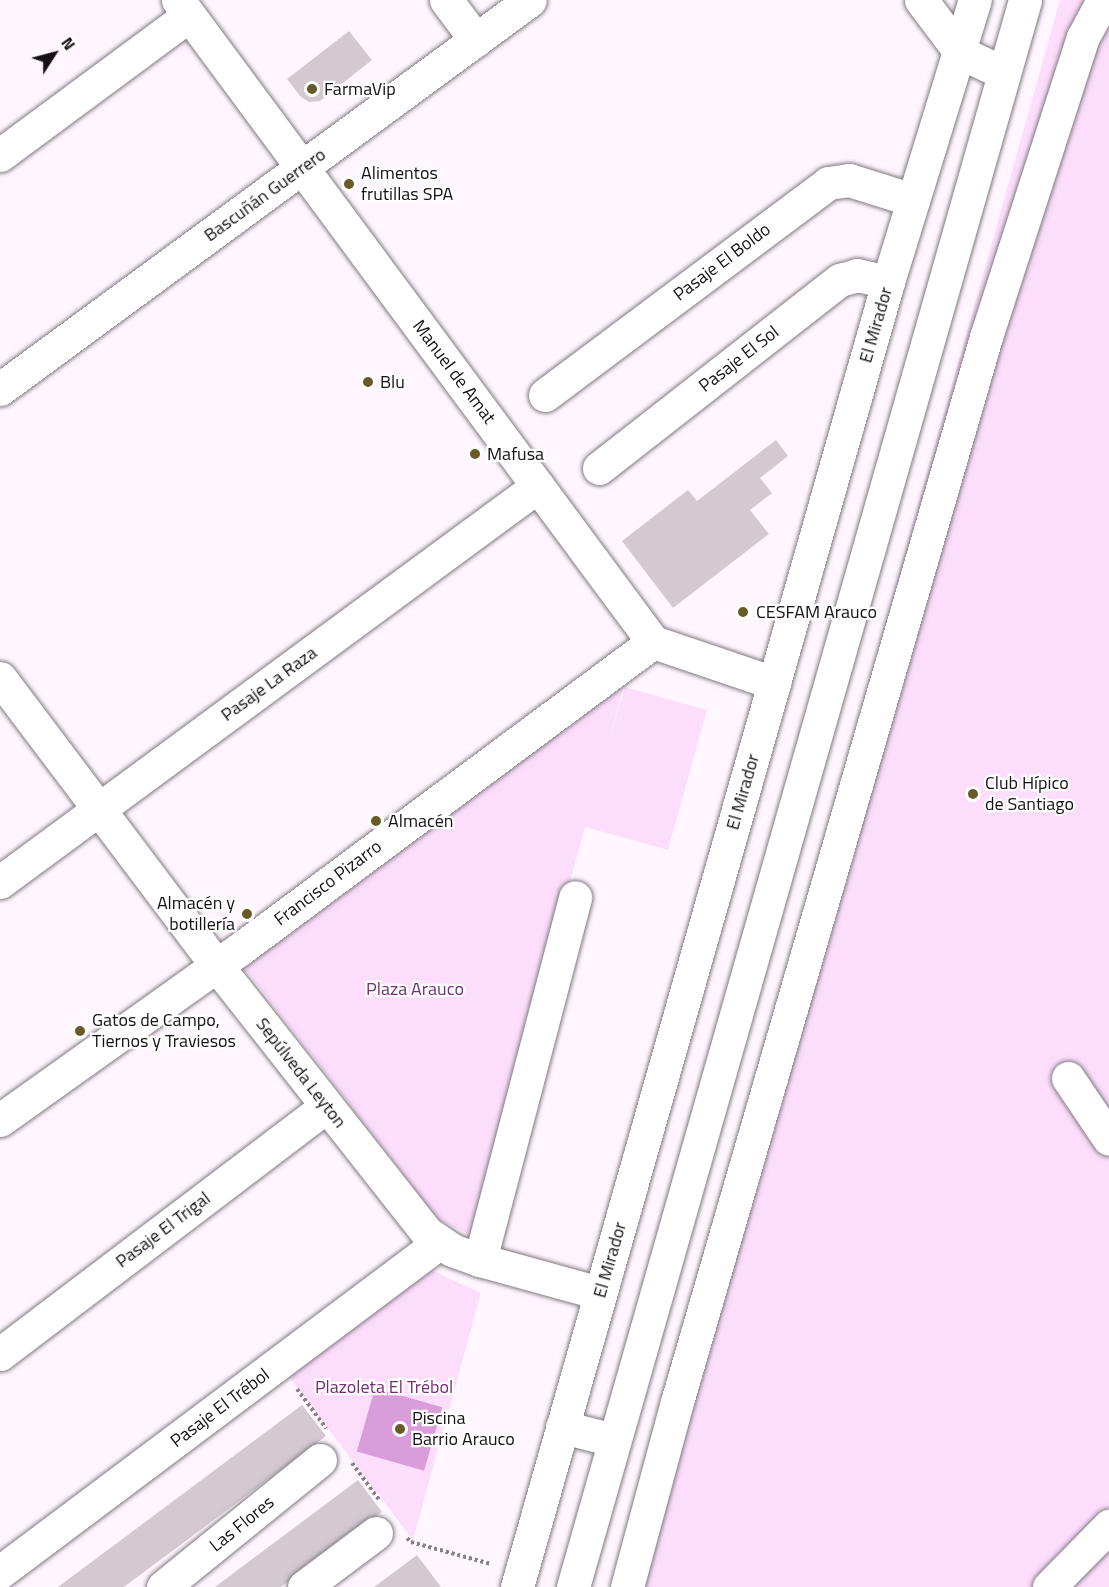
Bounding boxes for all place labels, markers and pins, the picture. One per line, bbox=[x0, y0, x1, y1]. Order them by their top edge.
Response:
place label: FarmaVip bbox=[324, 78, 396, 100]
marker: FarmaVip bbox=[305, 82, 319, 96]
place label: Alimentos frutillas SPA bbox=[361, 163, 453, 206]
marker: Alimentos frutillas SPA bbox=[342, 177, 356, 191]
place label: Blu bbox=[380, 371, 405, 393]
marker: Blu bbox=[361, 375, 375, 389]
place label: Mafusa bbox=[487, 443, 544, 465]
marker: Mafusa bbox=[468, 447, 482, 461]
place label: CESFAM Arauco bbox=[756, 601, 877, 623]
marker: CESFAM Arauco bbox=[734, 603, 752, 621]
place label: Club Hípico de Santiago bbox=[985, 773, 1074, 816]
marker: Club Hípico de Santiago bbox=[966, 787, 980, 801]
place label: Almacén bbox=[388, 810, 453, 832]
marker: Almacén bbox=[369, 814, 383, 828]
place label: Almacén y botillería bbox=[157, 893, 235, 936]
marker: Almacén y botillería bbox=[240, 907, 254, 921]
place label: Gatos de Campo, Tiernos y Traviesos bbox=[92, 1010, 236, 1052]
marker: Gatos de Campo, Tiernos y Traviesos bbox=[73, 1024, 87, 1038]
place label: Piscina Barrio Arauco bbox=[412, 1408, 515, 1450]
marker: Piscina Barrio Arauco bbox=[393, 1422, 407, 1436]

